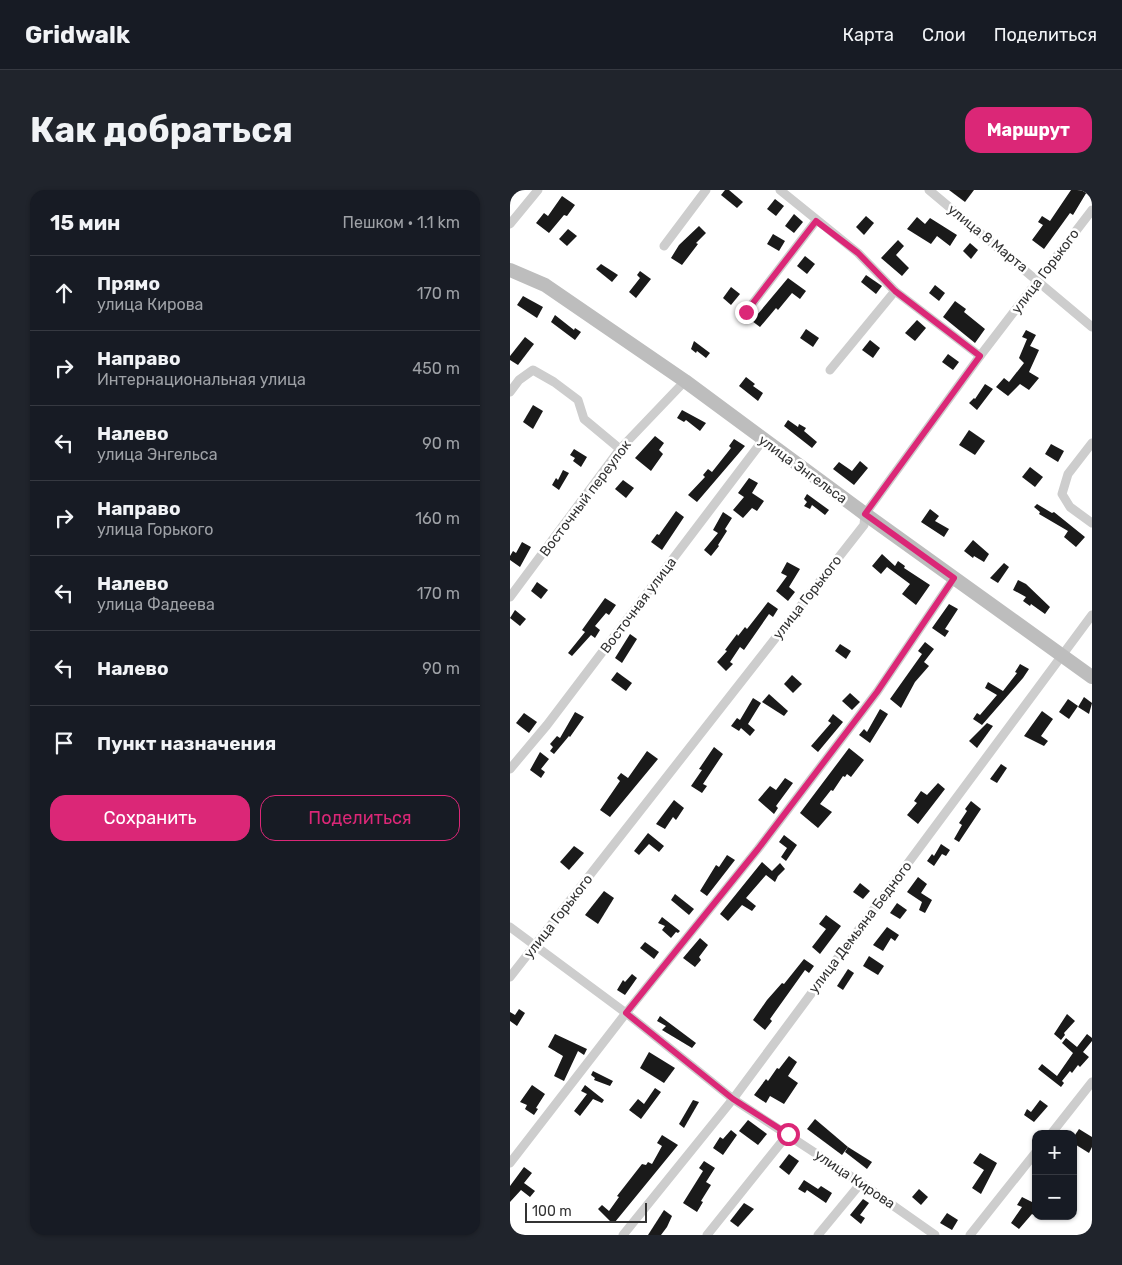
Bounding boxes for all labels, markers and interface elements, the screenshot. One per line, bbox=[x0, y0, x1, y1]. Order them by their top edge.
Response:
text: Gridwalk bbox=[25, 21, 130, 49]
text: Карта bbox=[843, 24, 894, 46]
text: Слои bbox=[922, 24, 966, 46]
text: Поделиться bbox=[994, 24, 1097, 46]
button: Маршрут bbox=[965, 107, 1092, 153]
text: Как добраться bbox=[30, 109, 293, 151]
street label: улица 8 Марта bbox=[944, 201, 1031, 276]
text: 15 мин bbox=[50, 210, 120, 235]
text: Пешком · 1.1 km bbox=[343, 213, 460, 232]
street label: улица Горького bbox=[1008, 226, 1083, 317]
text: Прямо bbox=[97, 272, 160, 295]
icon: ahead bbox=[50, 279, 78, 307]
text: 170 m bbox=[417, 284, 460, 303]
text: улица Кирова bbox=[97, 295, 203, 314]
route end bbox=[735, 301, 758, 324]
text: Направо bbox=[97, 347, 181, 370]
icon: right bbox=[50, 354, 78, 382]
text: 450 m bbox=[412, 359, 460, 378]
text: Интернациональная улица bbox=[97, 370, 306, 389]
text: Налево bbox=[97, 422, 169, 445]
icon: left bbox=[50, 429, 78, 457]
street label: улица Энгельса bbox=[755, 432, 850, 507]
text: 90 m bbox=[422, 434, 460, 453]
street label: Восточный переулок bbox=[536, 436, 635, 560]
text: улица Энгельса bbox=[97, 445, 218, 464]
text: Направо bbox=[97, 497, 181, 520]
icon: right bbox=[50, 504, 78, 532]
text: 160 m bbox=[415, 509, 460, 528]
text: улица Горького bbox=[97, 520, 213, 539]
street label: улица Горького bbox=[769, 552, 845, 643]
street label: Восточная улица bbox=[597, 554, 680, 657]
text: Налево bbox=[97, 572, 169, 595]
icon: left bbox=[50, 579, 78, 607]
text: 170 m bbox=[417, 584, 460, 603]
text: улица Фадеева bbox=[97, 595, 215, 614]
icon: left bbox=[50, 654, 78, 682]
text: Налево bbox=[97, 657, 169, 680]
text: 90 m bbox=[422, 659, 460, 678]
icon: arrive bbox=[50, 729, 78, 757]
text: Пункт назначения bbox=[97, 732, 276, 755]
button: Сохранить bbox=[50, 795, 250, 841]
button: Поделиться bbox=[260, 795, 460, 841]
street label: улица Демьяна Бедного bbox=[805, 858, 916, 997]
street label: улица Горького bbox=[520, 871, 596, 962]
route start bbox=[777, 1123, 800, 1146]
map controls bbox=[1032, 1130, 1077, 1220]
button: + bbox=[1032, 1130, 1077, 1175]
street label: улица Кирова bbox=[811, 1146, 898, 1213]
button: − bbox=[1032, 1175, 1077, 1220]
scale bar bbox=[525, 1200, 648, 1223]
text: 100 m bbox=[532, 1203, 572, 1220]

